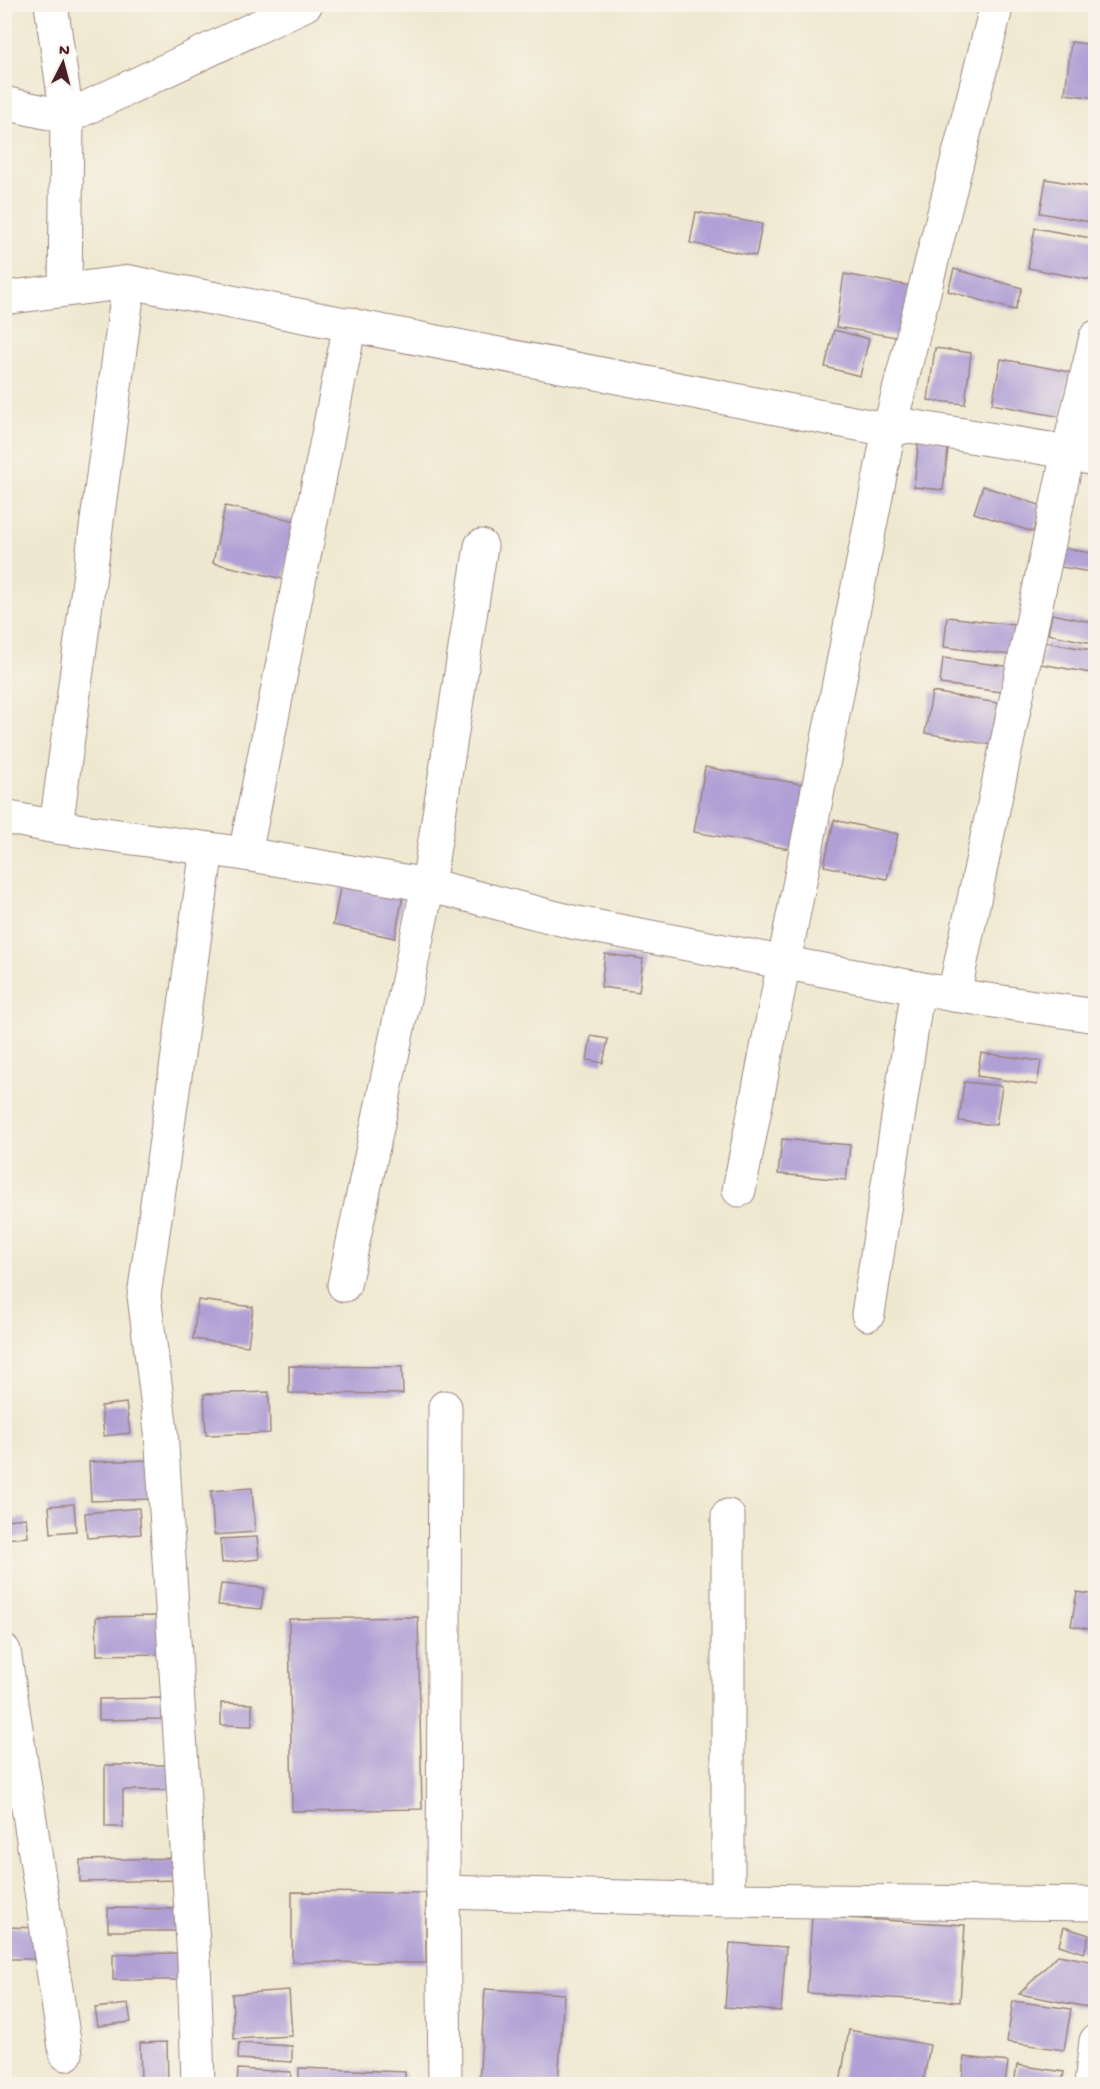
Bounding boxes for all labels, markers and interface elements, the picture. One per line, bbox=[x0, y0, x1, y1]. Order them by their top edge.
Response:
north arrow bbox=[33, 33, 93, 93]
text: N bbox=[58, 42, 71, 62]

